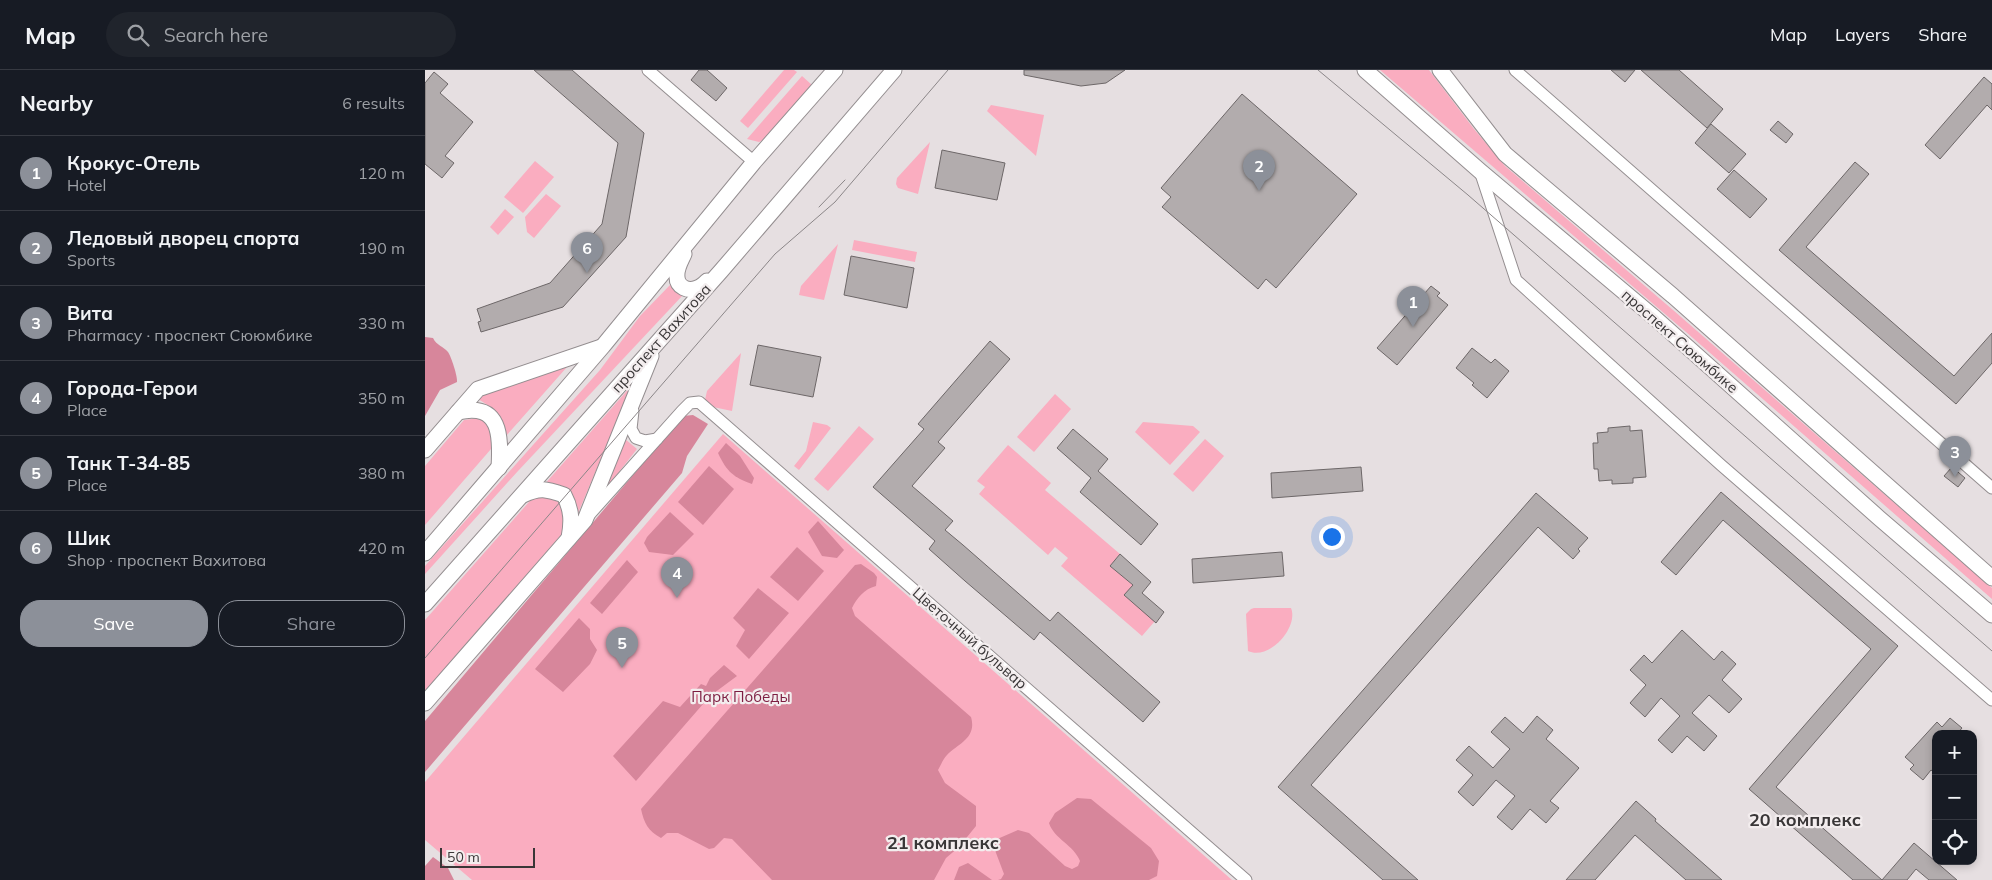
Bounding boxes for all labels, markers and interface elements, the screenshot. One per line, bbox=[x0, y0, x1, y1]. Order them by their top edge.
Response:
search box bbox=[106, 12, 456, 57]
text: Map bbox=[25, 20, 76, 50]
icon: search bbox=[124, 21, 152, 49]
text: Search here bbox=[164, 23, 268, 47]
text: Map bbox=[1770, 23, 1807, 46]
text: Layers bbox=[1835, 23, 1890, 46]
text: Share bbox=[1918, 23, 1967, 46]
text: Nearby bbox=[20, 90, 93, 116]
text: 6 results bbox=[342, 93, 405, 113]
pin: 2 bbox=[1243, 150, 1275, 191]
text: Крокус-Отель bbox=[67, 151, 200, 175]
text: 1 bbox=[31, 163, 41, 183]
text: 120 m bbox=[358, 163, 405, 183]
text: Hotel bbox=[67, 175, 106, 195]
text: Ледовый дворец спорта bbox=[67, 226, 300, 250]
pin: 6 bbox=[571, 232, 603, 273]
text: 2 bbox=[31, 238, 41, 258]
text: 190 m bbox=[358, 238, 405, 258]
text: Sports bbox=[67, 250, 115, 270]
street label: проспект Вахитова bbox=[607, 280, 715, 396]
street label: проспект Сююмбике bbox=[1618, 285, 1742, 397]
pin: 1 bbox=[1397, 286, 1429, 327]
text: Вита bbox=[67, 301, 113, 325]
text: 3 bbox=[31, 313, 41, 333]
text: 330 m bbox=[358, 313, 405, 333]
text: Pharmacy · проспект Сююмбике bbox=[67, 325, 313, 345]
text: Города-Герои bbox=[67, 376, 198, 400]
text: 4 bbox=[31, 388, 41, 408]
text: 350 m bbox=[358, 388, 405, 408]
text: Place bbox=[67, 400, 107, 420]
pin: 3 bbox=[1939, 436, 1971, 477]
text: Танк Т-34-85 bbox=[67, 451, 190, 475]
text: 5 bbox=[31, 463, 41, 483]
text: 380 m bbox=[358, 463, 405, 483]
text: Place bbox=[67, 475, 107, 495]
your location bbox=[1319, 524, 1345, 550]
text: Шик bbox=[67, 526, 110, 550]
text: 6 bbox=[31, 538, 41, 558]
text: 420 m bbox=[358, 538, 405, 558]
text: Shop · проспект Вахитова bbox=[67, 550, 266, 570]
pin: 4 bbox=[661, 557, 693, 598]
street label: Цветочный бульвар bbox=[909, 583, 1031, 693]
button: Save bbox=[20, 600, 208, 647]
button: Share bbox=[218, 600, 405, 647]
pin: 5 bbox=[606, 627, 638, 668]
park label: Парк Победы bbox=[691, 687, 791, 706]
map controls bbox=[1932, 730, 1977, 865]
button: + bbox=[1932, 730, 1977, 775]
button: − bbox=[1932, 775, 1977, 820]
district label: 20 комплекс bbox=[1749, 808, 1861, 831]
button: locate bbox=[1932, 820, 1977, 865]
district label: 21 комплекс bbox=[887, 831, 999, 854]
scale bar bbox=[440, 845, 535, 868]
text: 50 m bbox=[447, 848, 480, 866]

